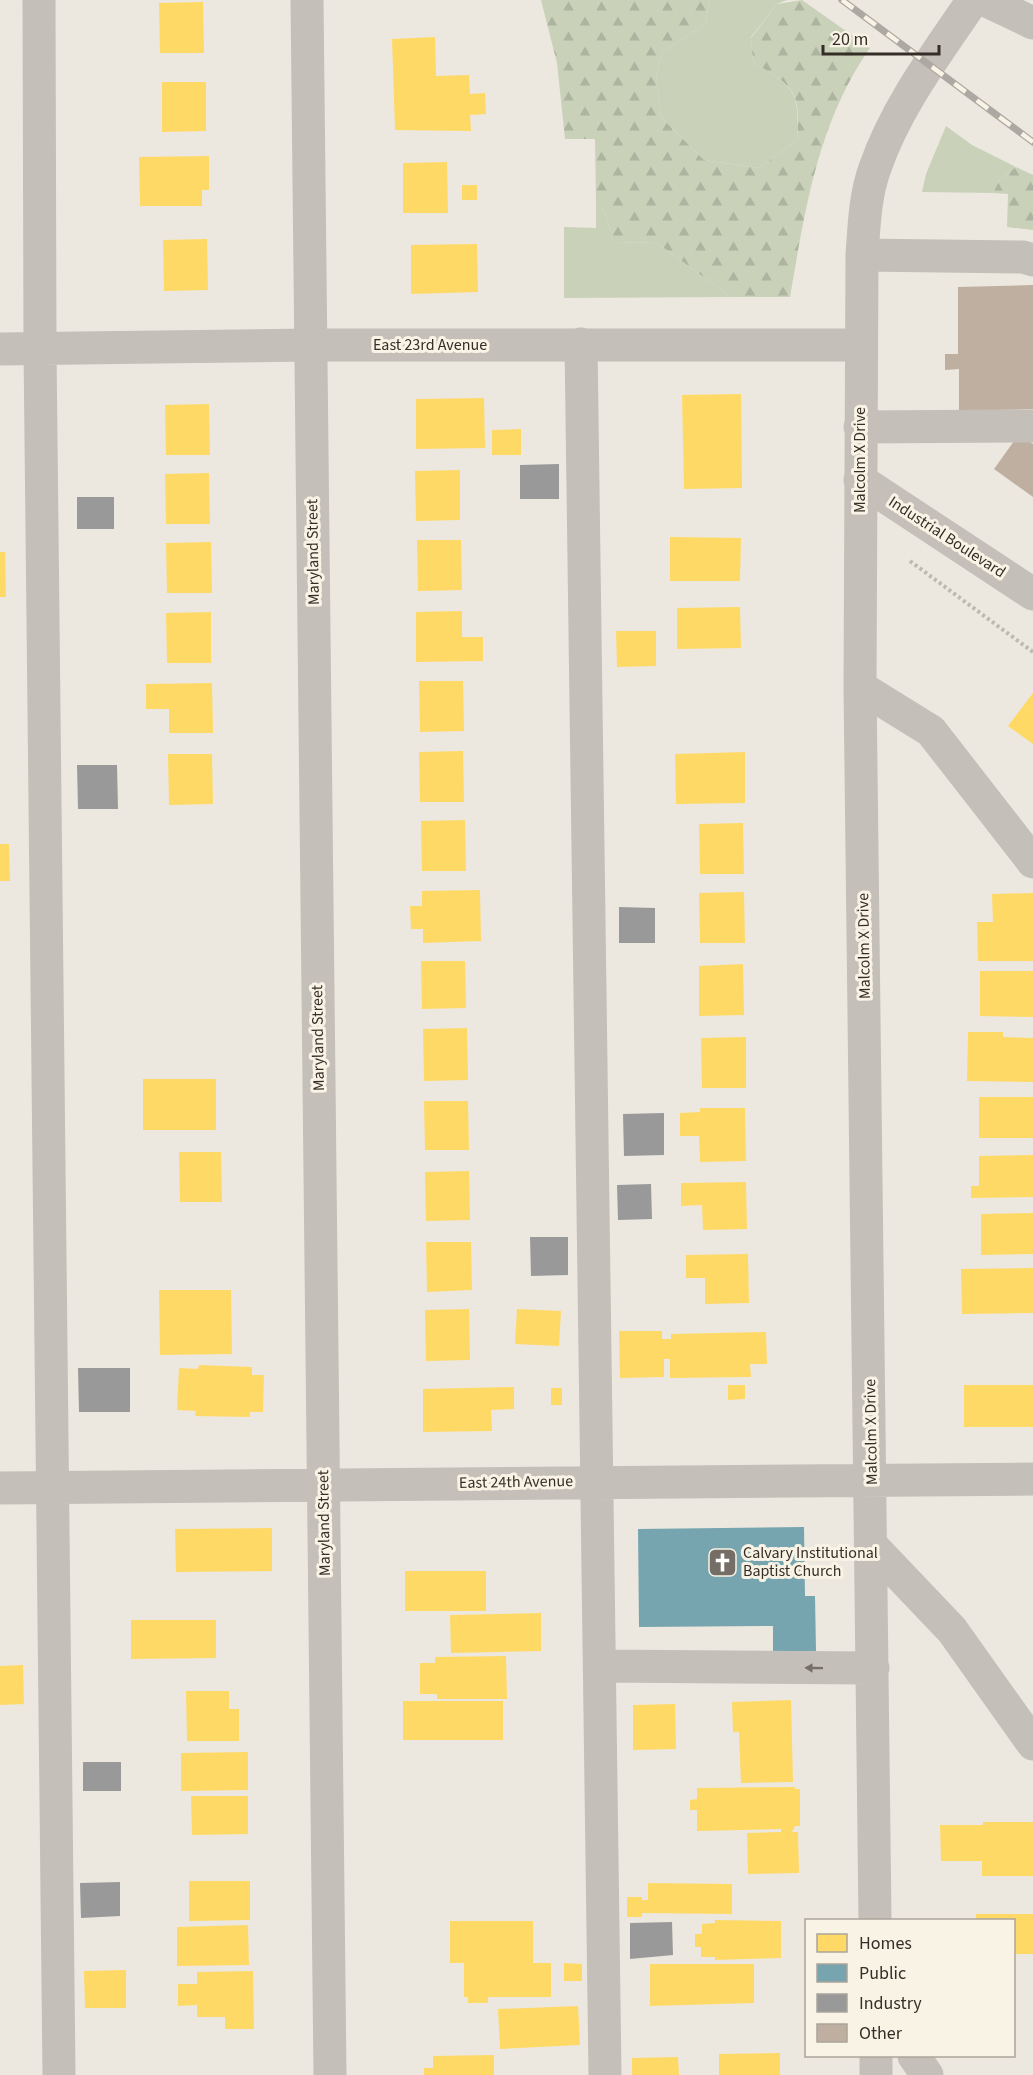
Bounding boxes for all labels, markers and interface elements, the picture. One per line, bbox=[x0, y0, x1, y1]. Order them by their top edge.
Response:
scale bar bbox=[823, 18, 938, 56]
text: 20 m bbox=[832, 27, 868, 52]
street label: East 23rd Avenue bbox=[373, 334, 487, 356]
street label: Malcolm X Drive bbox=[849, 407, 871, 513]
street label: Industrial Boulevard bbox=[884, 491, 1010, 583]
street label: Maryland Street bbox=[301, 498, 325, 605]
street label: Malcolm X Drive bbox=[852, 893, 876, 999]
street label: Maryland Street bbox=[306, 984, 330, 1091]
street label: Malcolm X Drive bbox=[859, 1379, 883, 1485]
street label: Maryland Street bbox=[312, 1469, 336, 1576]
street label: East 24th Avenue bbox=[459, 1470, 573, 1494]
place label: Calvary Institutional Baptist Church bbox=[743, 1542, 878, 1582]
church icon: Calvary Institutional Baptist Church bbox=[706, 1546, 738, 1578]
one-way arrow bbox=[805, 1663, 824, 1673]
legend bbox=[805, 1919, 1015, 2057]
text: Homes bbox=[859, 1931, 912, 1956]
text: Public bbox=[859, 1961, 906, 1986]
text: Industry bbox=[859, 1991, 922, 2016]
text: Other bbox=[859, 2021, 903, 2046]

